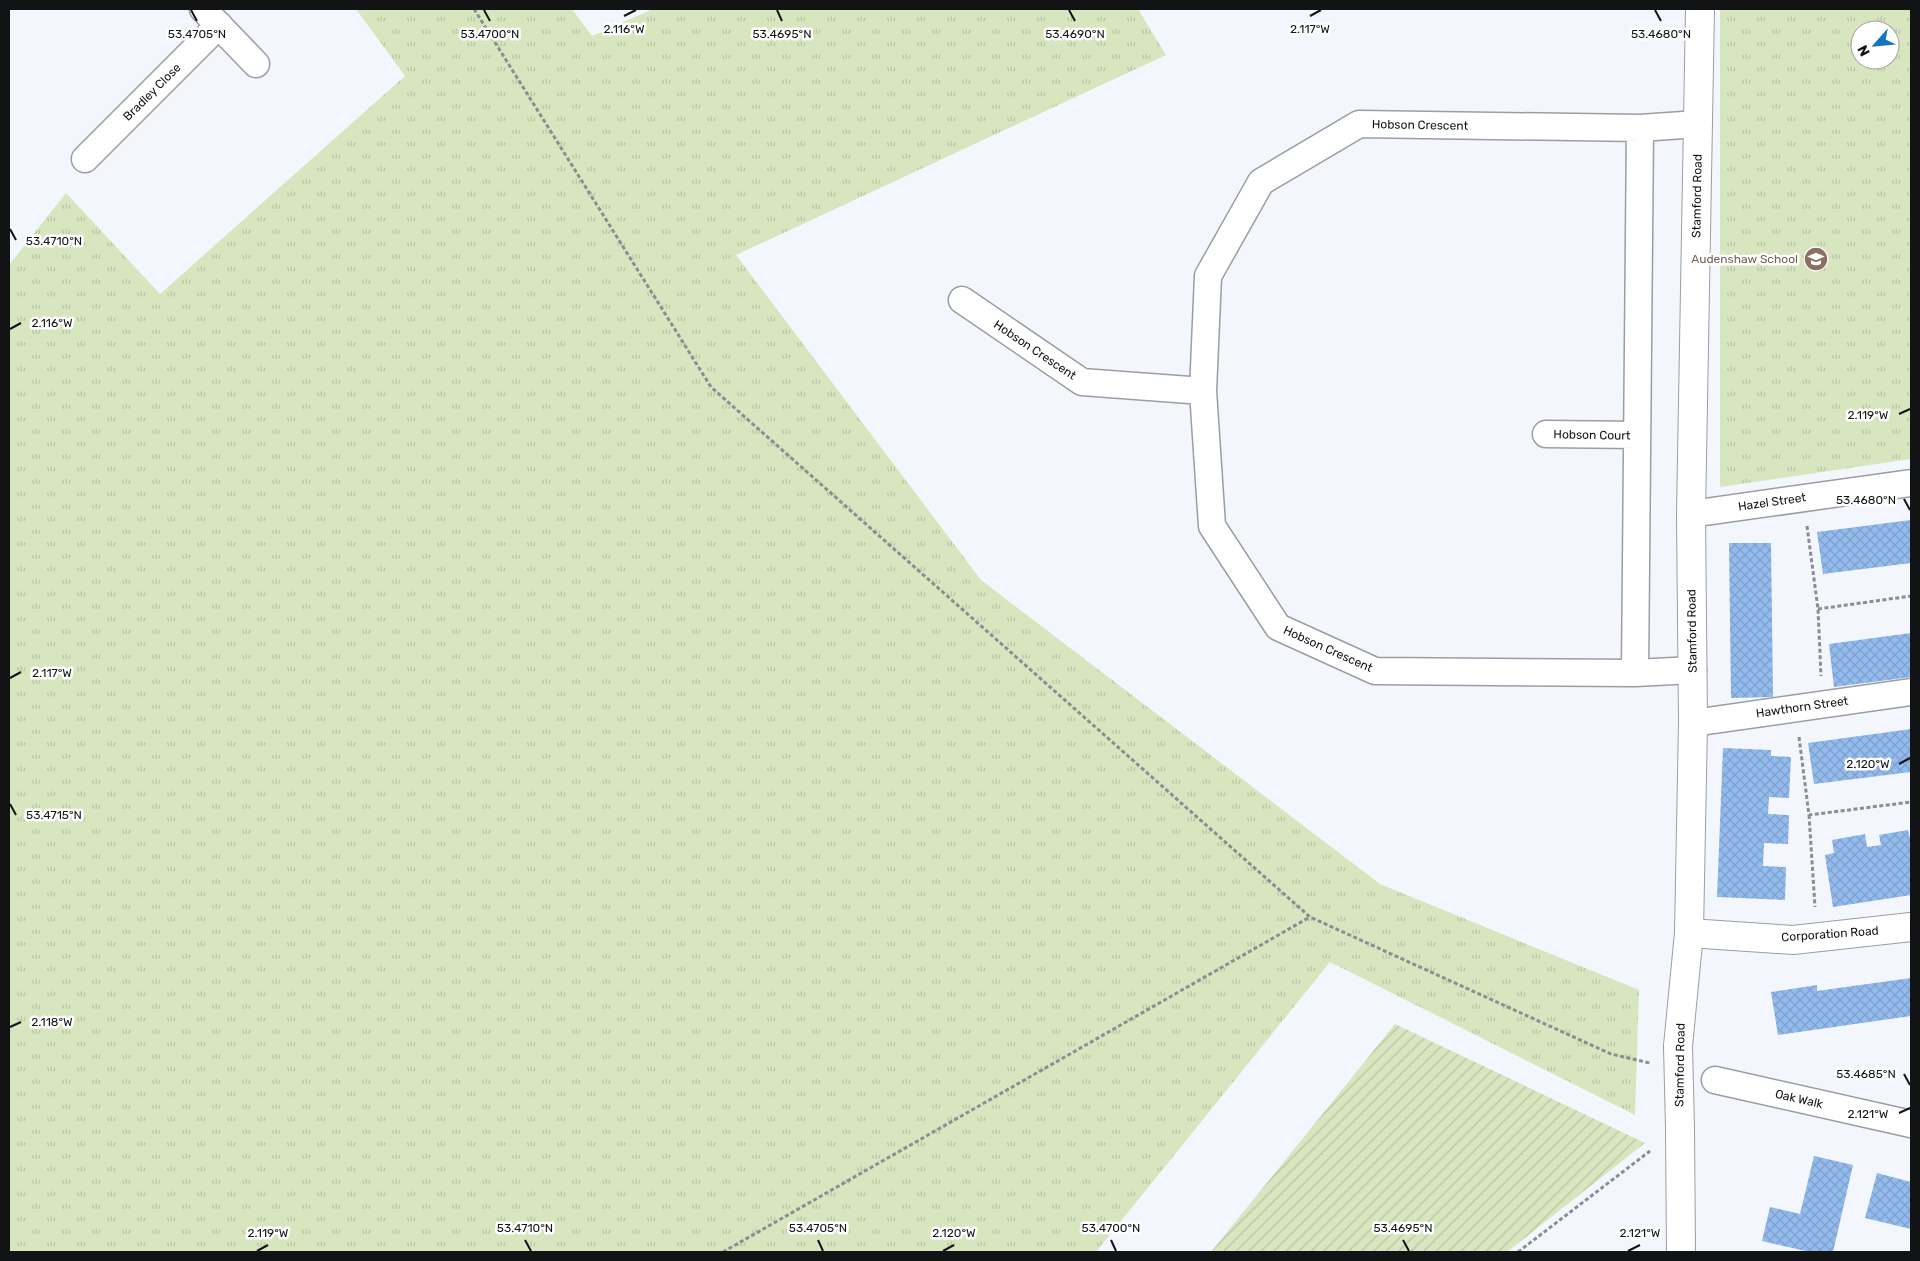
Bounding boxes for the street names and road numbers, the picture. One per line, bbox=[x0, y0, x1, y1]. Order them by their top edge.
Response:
street label: Bradley Close bbox=[120, 60, 184, 124]
street label: Hobson Crescent bbox=[1372, 117, 1469, 133]
street label: Stamford Road bbox=[1689, 154, 1705, 238]
street label: Hobson Crescent bbox=[991, 317, 1079, 383]
street label: Hobson Court bbox=[1553, 427, 1631, 443]
street label: Hazel Street bbox=[1737, 490, 1807, 514]
street label: Stamford Road bbox=[1684, 589, 1700, 673]
street label: Hobson Crescent bbox=[1281, 623, 1375, 675]
street label: Hawthorn Street bbox=[1755, 694, 1849, 720]
street label: Corporation Road bbox=[1781, 924, 1879, 944]
street label: Stamford Road bbox=[1672, 1023, 1688, 1107]
street label: Oak Walk bbox=[1774, 1087, 1825, 1111]

